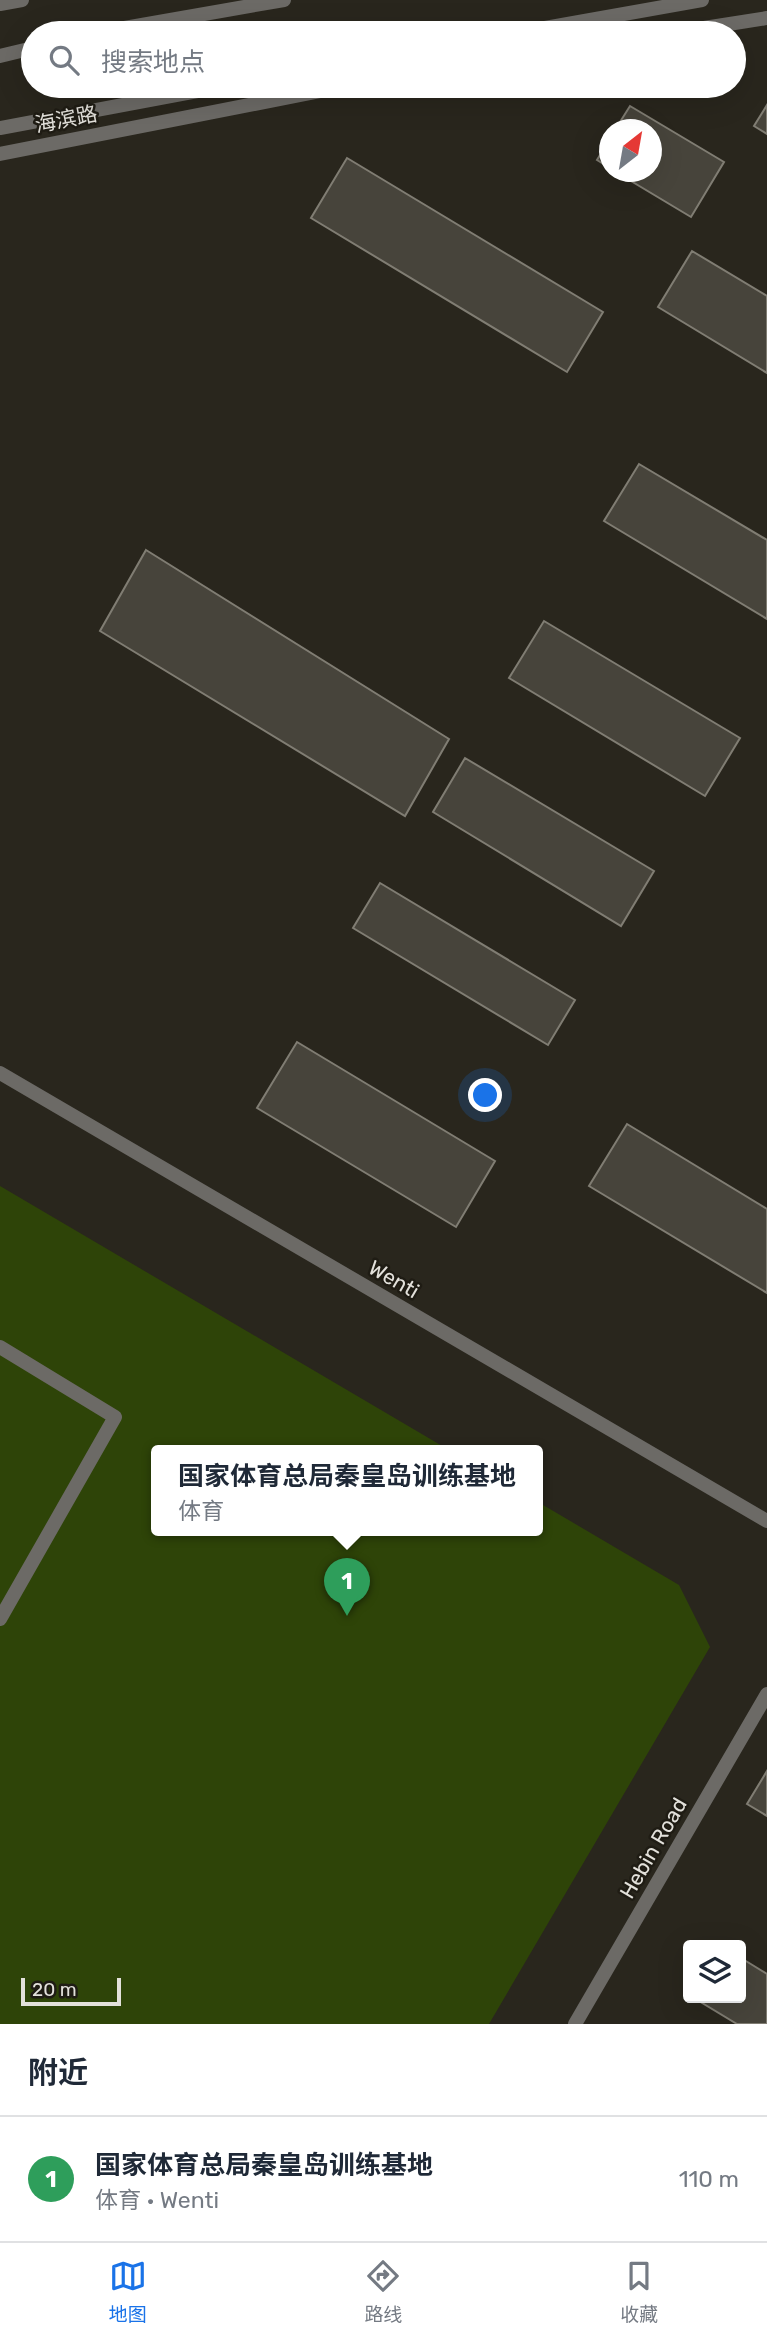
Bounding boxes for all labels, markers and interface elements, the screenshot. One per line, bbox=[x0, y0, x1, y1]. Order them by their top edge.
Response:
search box bbox=[21, 21, 746, 98]
icon: search bbox=[45, 41, 83, 79]
text: 搜索地点 bbox=[101, 47, 205, 78]
street label: 海滨路 bbox=[33, 101, 99, 137]
north arrow bbox=[599, 119, 662, 182]
your location bbox=[468, 1078, 502, 1112]
street label: Wenti bbox=[364, 1255, 424, 1303]
popup bbox=[151, 1445, 543, 1536]
text: 国家体育总局秦皇岛训练基地 bbox=[178, 1461, 516, 1492]
text: 体育 bbox=[178, 1497, 224, 1525]
pin: 1 bbox=[324, 1558, 370, 1616]
street label: Hebin Road bbox=[614, 1793, 692, 1903]
map controls bbox=[683, 1940, 746, 2003]
button: layers bbox=[683, 1940, 746, 2003]
scale bar bbox=[21, 1975, 121, 2007]
text: 20 m bbox=[32, 1978, 77, 2001]
text: 附近 bbox=[28, 2055, 88, 2091]
text: 国家体育总局秦皇岛训练基地 bbox=[95, 2150, 433, 2181]
text: 1 bbox=[45, 2165, 57, 2193]
text: 110 m bbox=[679, 2165, 739, 2193]
text: 体育 · Wenti bbox=[95, 2186, 219, 2214]
tab: 地图 bbox=[109, 2257, 147, 2326]
tab: 路线 bbox=[364, 2257, 402, 2326]
tab: 收藏 bbox=[620, 2257, 658, 2326]

